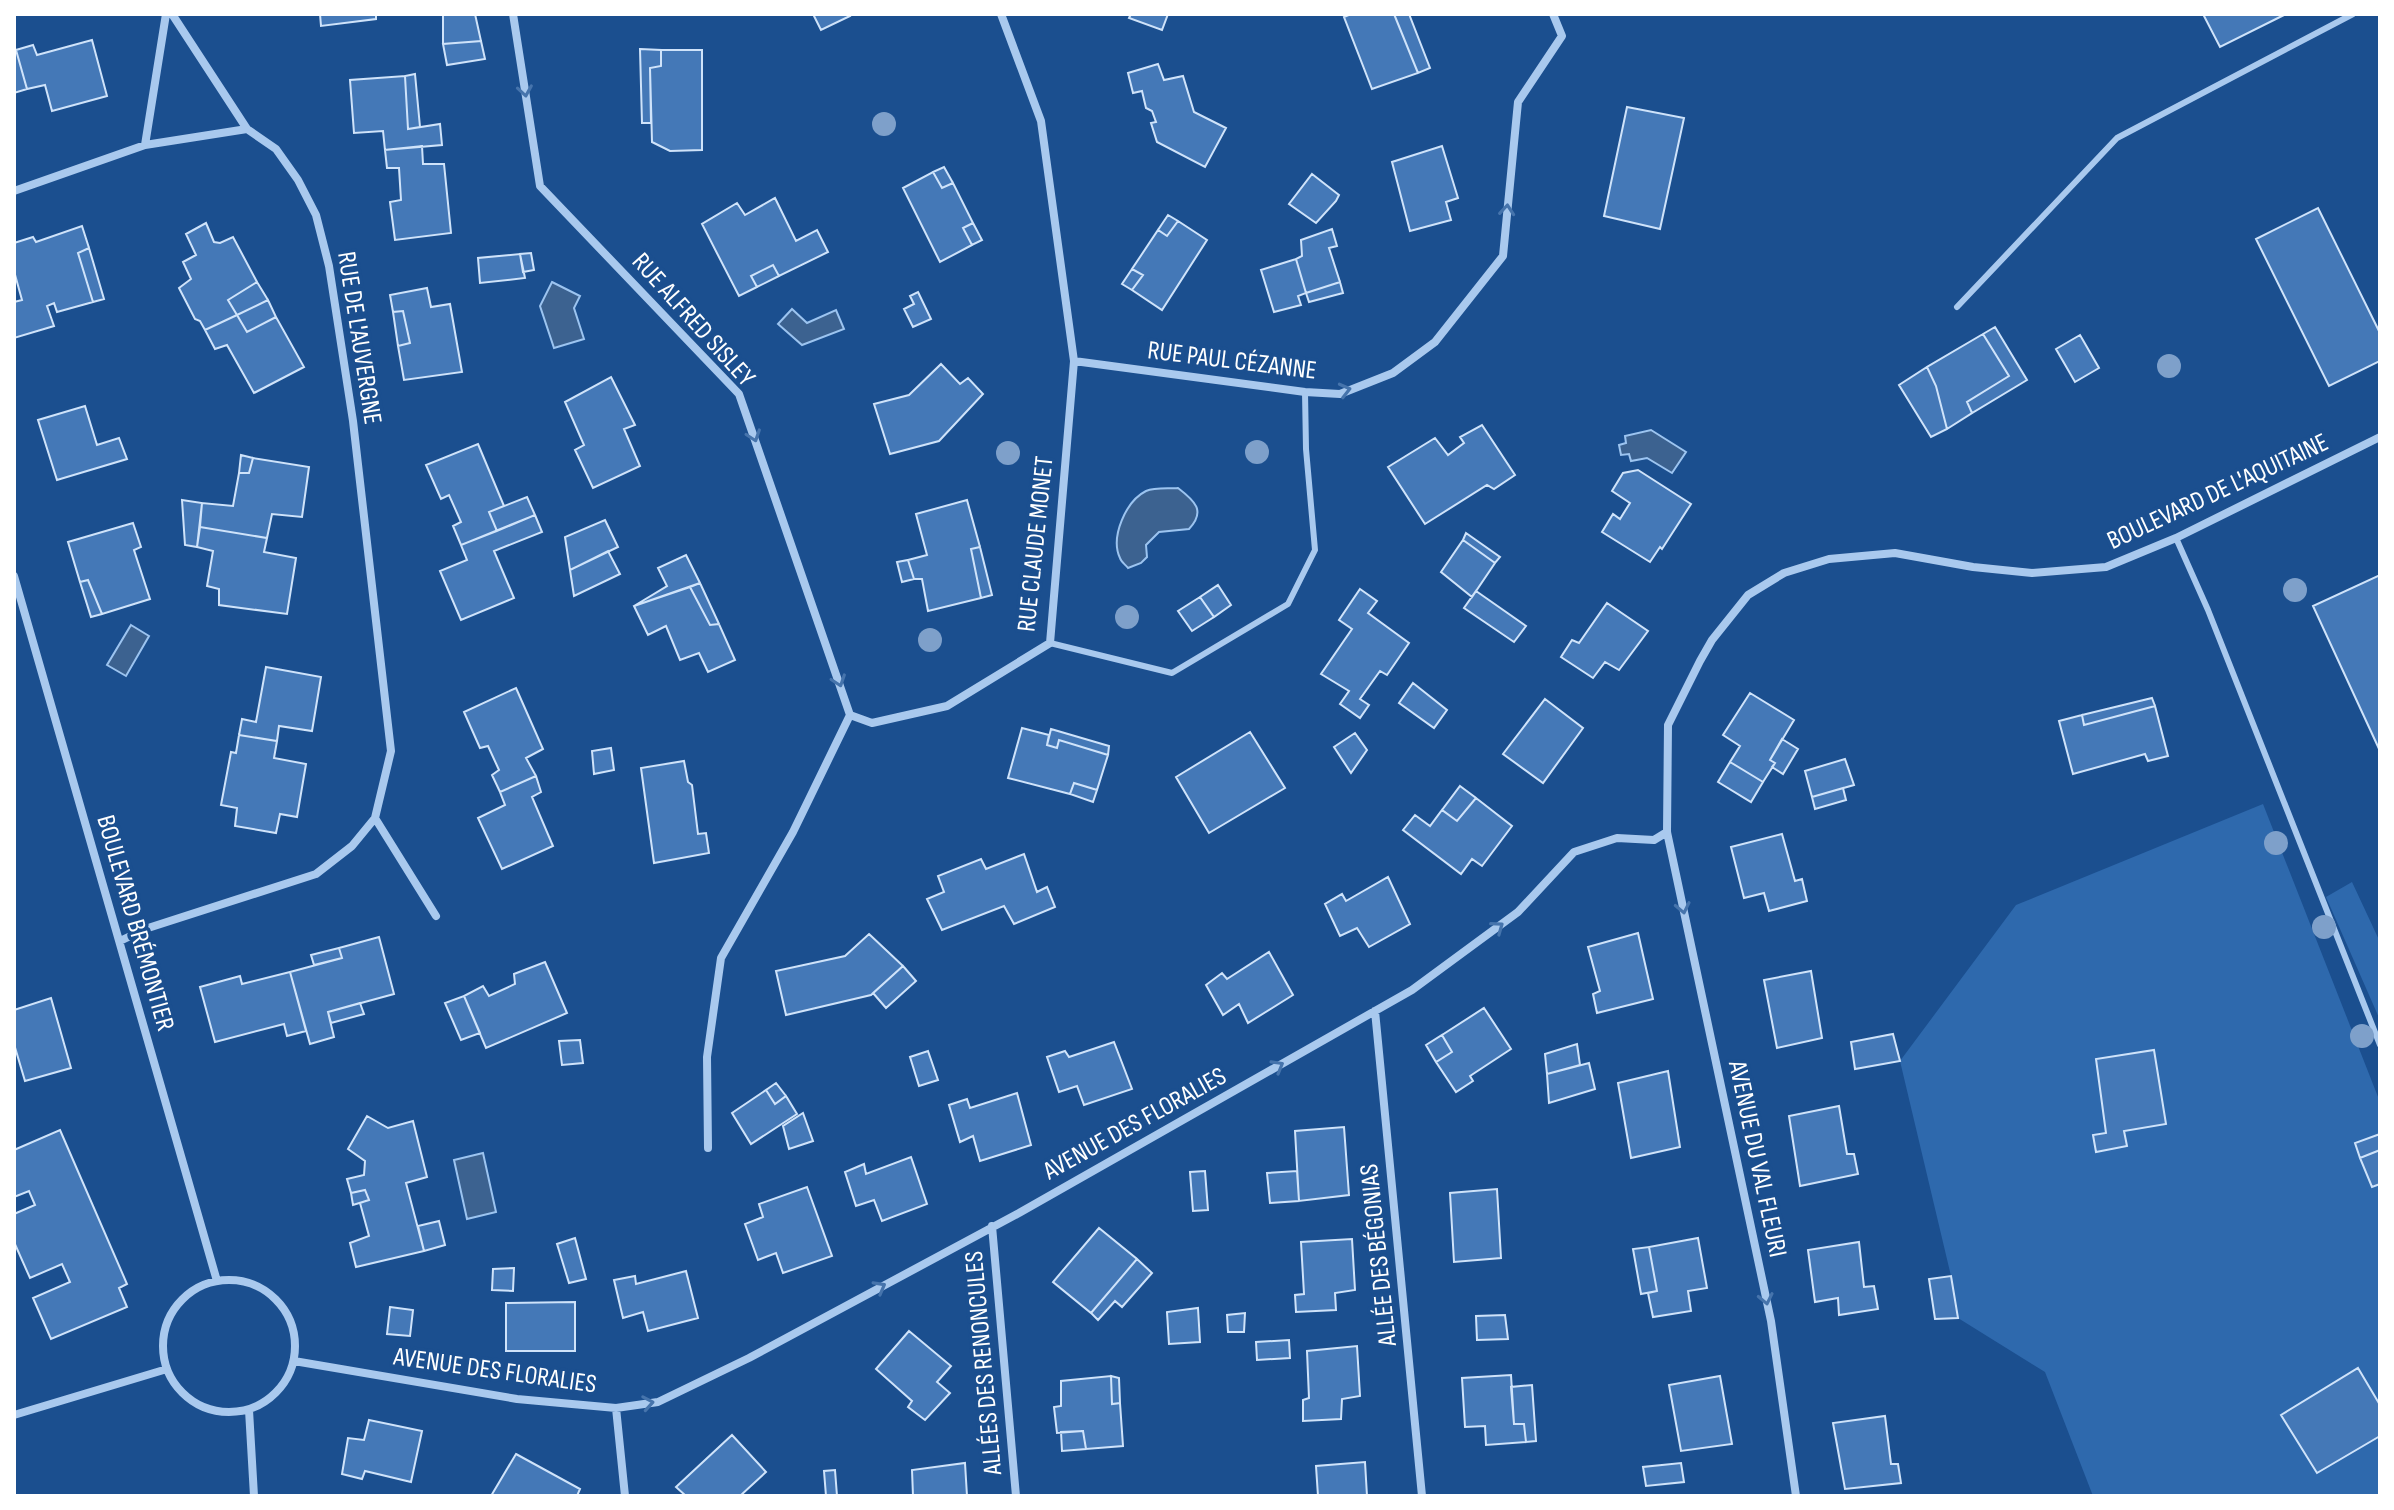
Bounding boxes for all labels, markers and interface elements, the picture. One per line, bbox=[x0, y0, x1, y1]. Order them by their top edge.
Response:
one-way arrow bbox=[516, 84, 533, 98]
one-way arrow bbox=[1499, 203, 1516, 216]
street label: RUE ALFRED SISLEY bbox=[625, 247, 761, 393]
street label: RUE DE L'AUVERGNE bbox=[330, 249, 388, 427]
street label: RUE PAUL CÉZANNE bbox=[1146, 335, 1318, 387]
one-way arrow bbox=[1338, 383, 1351, 400]
street label: BOULEVARD DE L'AQUITAINE bbox=[2103, 427, 2333, 557]
one-way arrow bbox=[744, 428, 760, 442]
street label: RUE CLAUDE MONET bbox=[1011, 455, 1061, 633]
one-way arrow bbox=[829, 674, 845, 688]
street label: BOULEVARD BRÉMONTIER bbox=[89, 812, 181, 1034]
one-way arrow bbox=[1674, 901, 1691, 914]
one-way arrow bbox=[1489, 922, 1503, 936]
street label: AVENUE DU VAL FLEURI bbox=[1721, 1057, 1793, 1260]
one-way arrow bbox=[1270, 1060, 1284, 1076]
street label: AVENUE DES FLORALIES bbox=[1037, 1061, 1232, 1188]
street label: ALLÉE DES BÉGONIAS bbox=[1354, 1162, 1404, 1349]
street label: ALLÉES DES RENONCULES bbox=[959, 1250, 1009, 1477]
one-way arrow bbox=[871, 1281, 886, 1297]
one-way arrow bbox=[1757, 1292, 1774, 1306]
street label: AVENUE DES FLORALIES bbox=[391, 1341, 598, 1401]
one-way arrow bbox=[641, 1395, 655, 1412]

